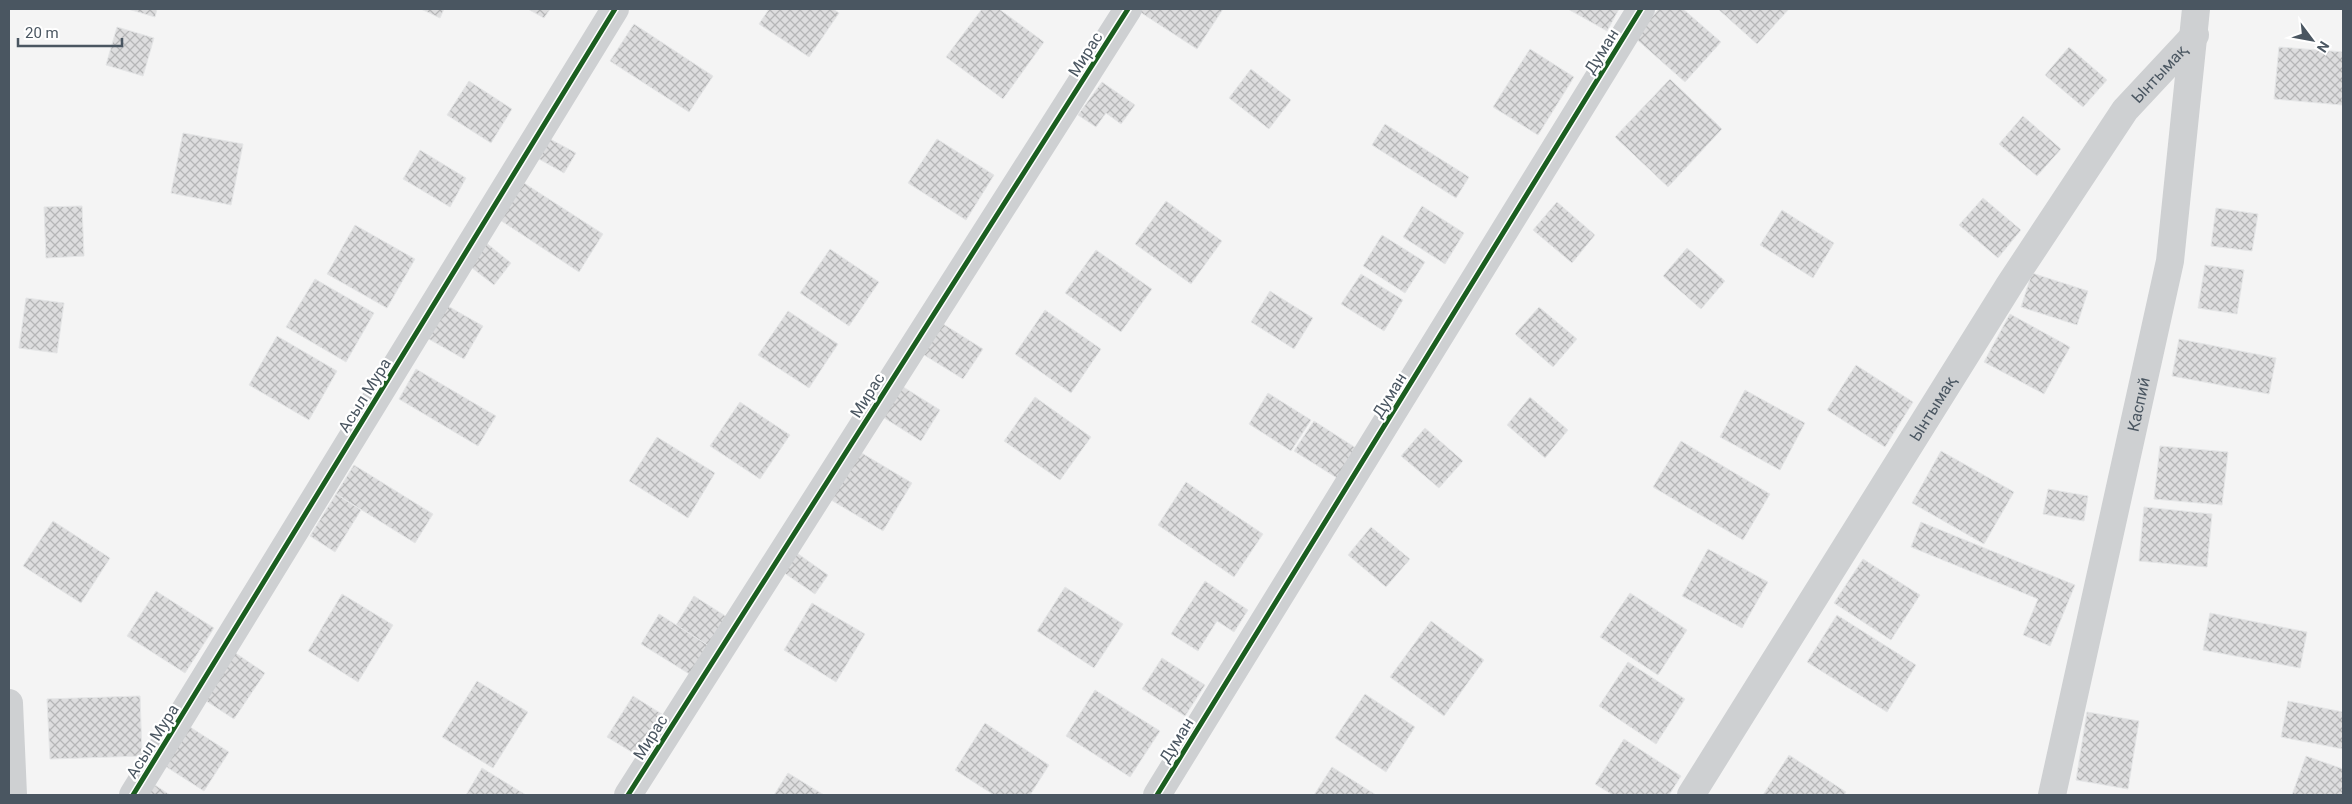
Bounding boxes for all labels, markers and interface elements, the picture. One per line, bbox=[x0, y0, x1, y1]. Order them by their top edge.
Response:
scale bar bbox=[18, 15, 121, 47]
north arrow bbox=[2287, 15, 2337, 65]
text: 20 m bbox=[25, 24, 59, 42]
street label: Думан bbox=[1580, 25, 1623, 77]
street label: Мирас bbox=[1064, 28, 1107, 80]
text: N bbox=[2314, 38, 2332, 55]
street label: Ынтымақ bbox=[2128, 40, 2192, 107]
street label: Асыл Мура bbox=[334, 355, 395, 436]
street label: Мирас bbox=[846, 369, 889, 421]
street label: Думан bbox=[1368, 369, 1411, 421]
street label: Ынтымақ bbox=[1905, 372, 1961, 445]
street label: Каспий bbox=[2124, 376, 2154, 433]
street label: Асыл Мура bbox=[122, 701, 183, 782]
street label: Мирас bbox=[629, 711, 672, 763]
street label: Думан bbox=[1155, 714, 1198, 766]

